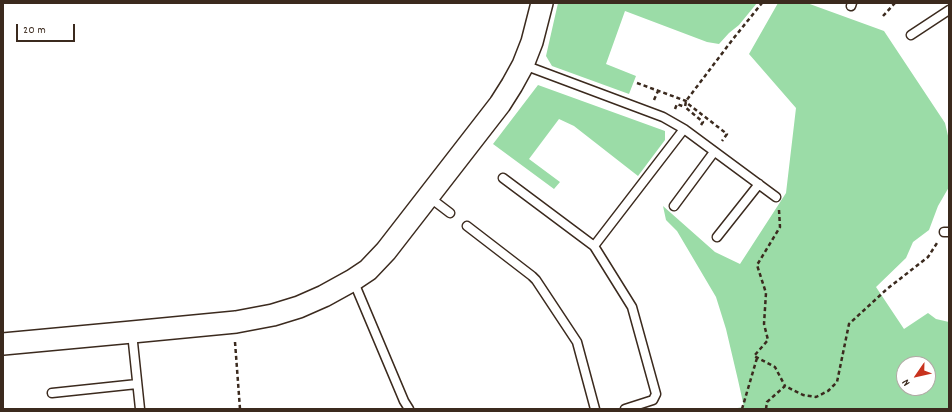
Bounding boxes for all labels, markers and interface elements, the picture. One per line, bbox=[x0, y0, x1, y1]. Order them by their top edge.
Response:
scale bar bbox=[18, 16, 77, 42]
text: 20 m bbox=[23, 22, 46, 39]
north arrow bbox=[896, 356, 936, 396]
text: N bbox=[899, 375, 915, 389]

